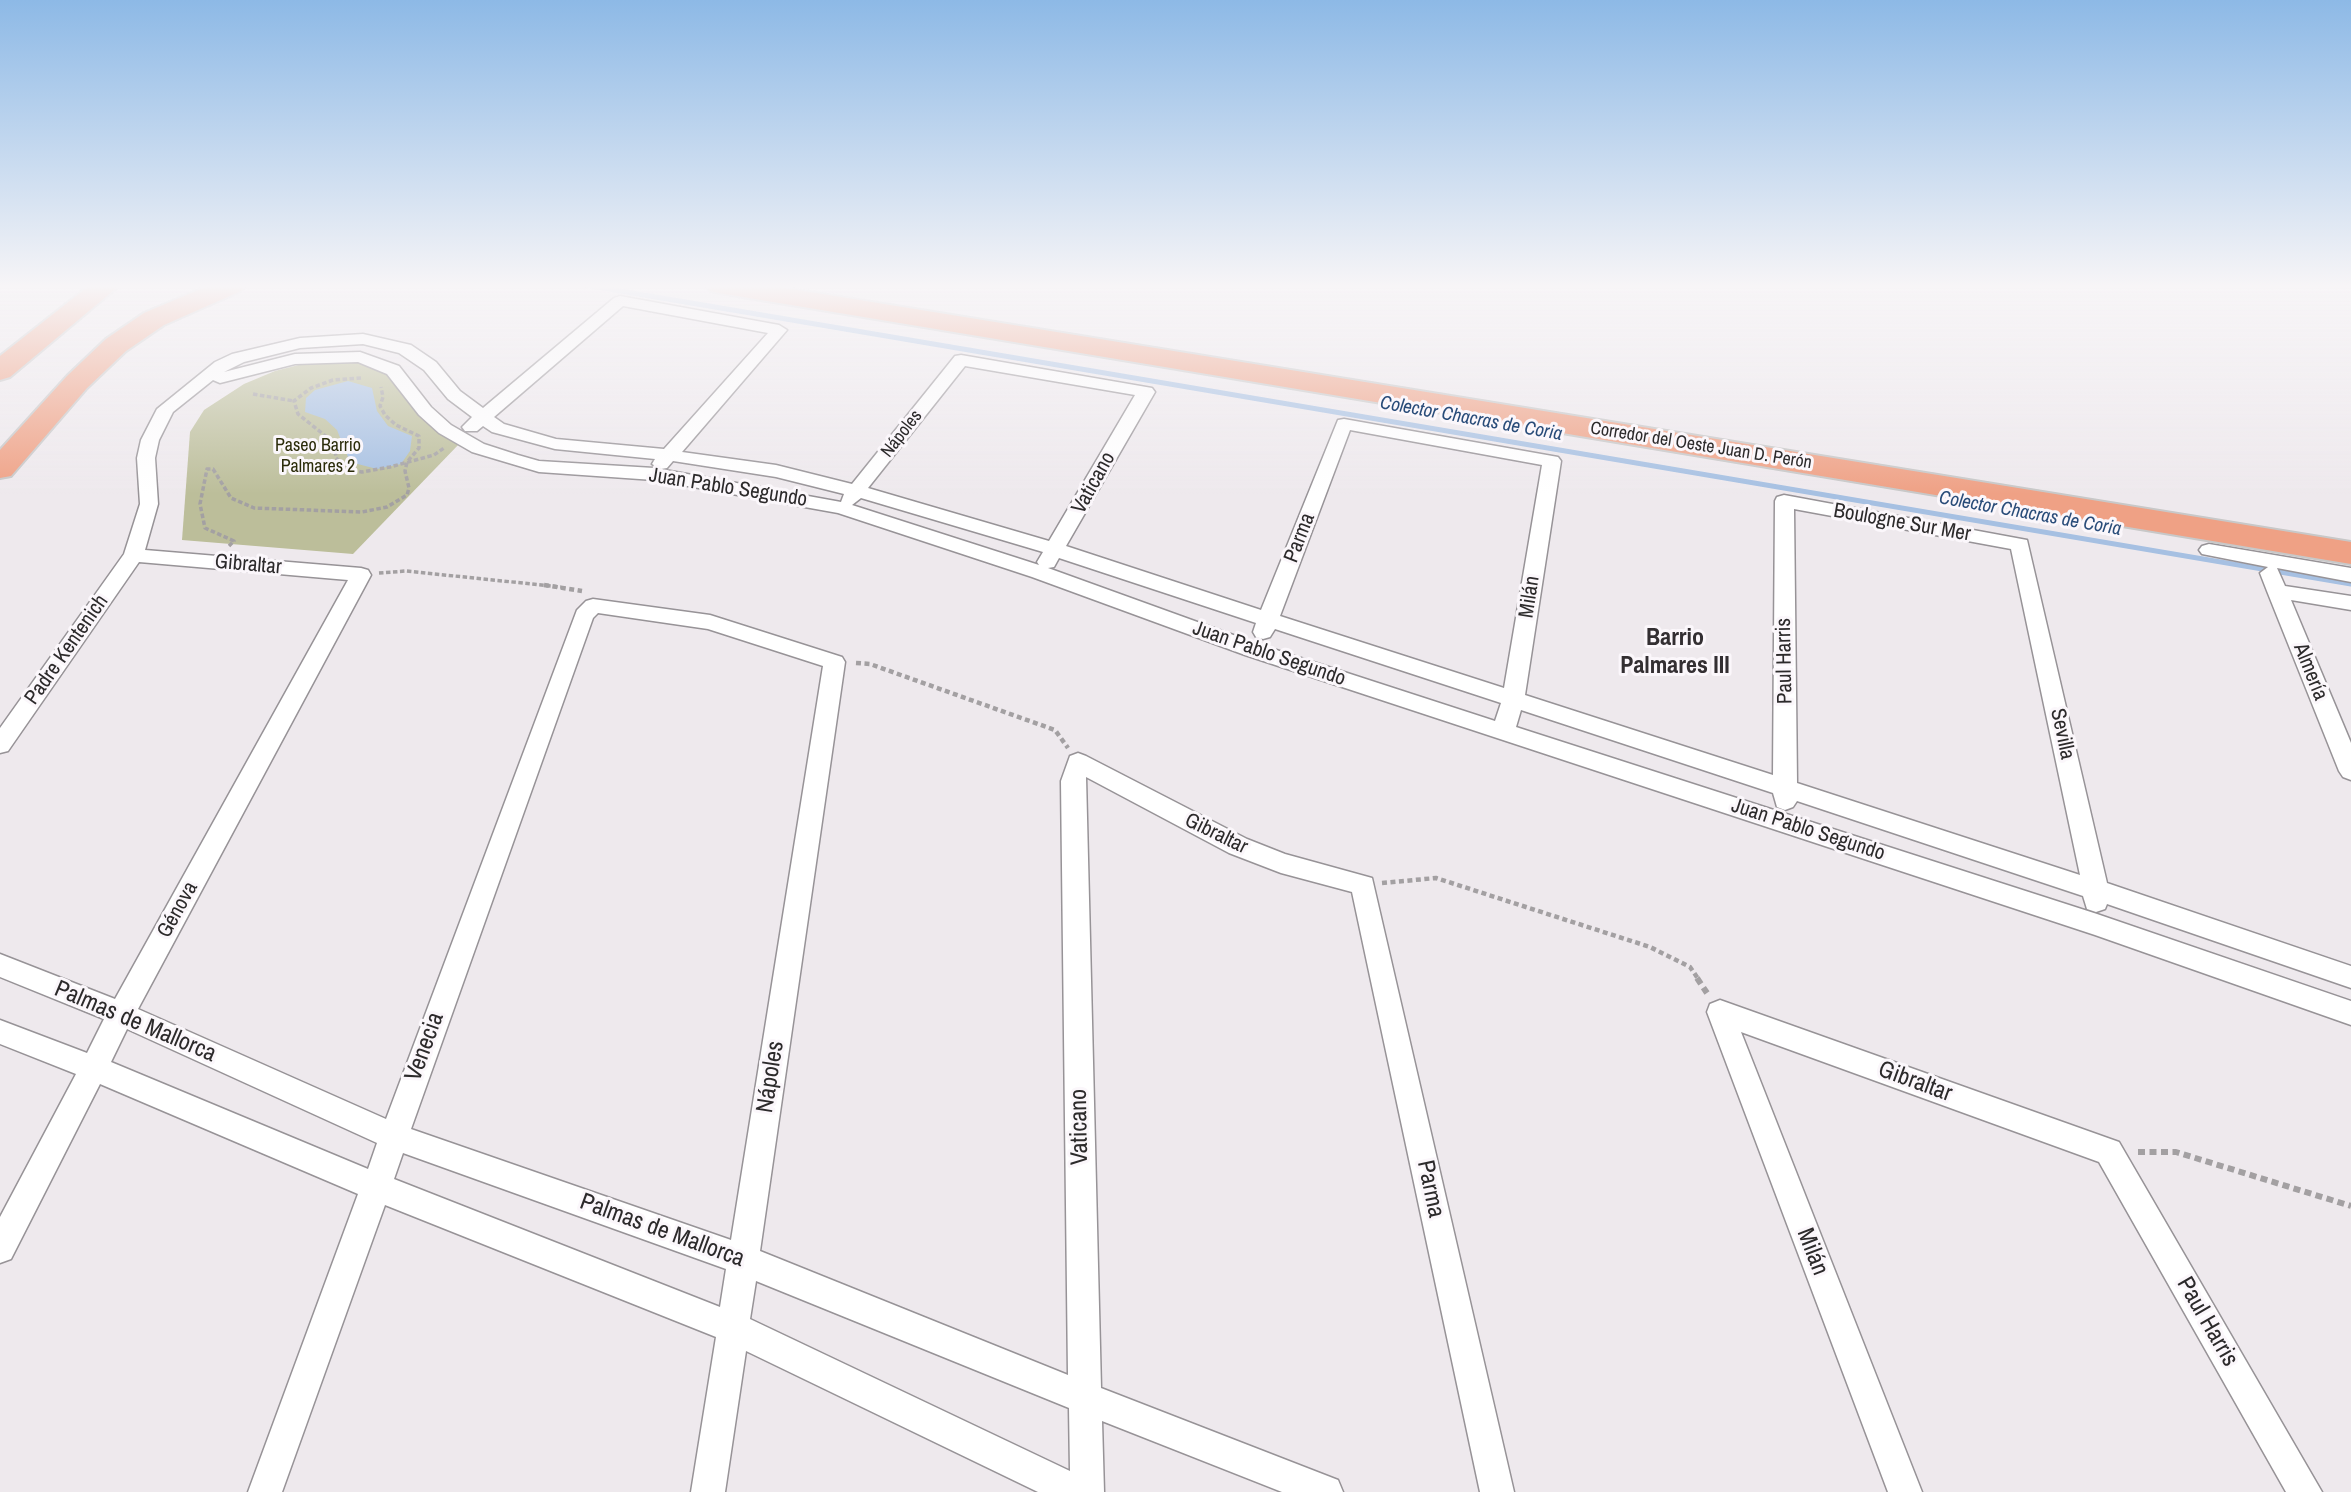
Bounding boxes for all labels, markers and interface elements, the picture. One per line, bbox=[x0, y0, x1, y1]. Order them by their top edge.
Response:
water label: Colector Chacras de Coria bbox=[1378, 392, 1564, 446]
street label: Nápoles bbox=[877, 406, 927, 462]
street label: Corredor del Oeste Juan D. Perón bbox=[1589, 418, 1813, 474]
park label: Paseo Barrio Palmares 2 bbox=[275, 435, 361, 478]
street label: Vaticano bbox=[1067, 448, 1121, 518]
street label: Juan Pablo Segundo bbox=[647, 463, 809, 513]
water label: Colector Chacras de Coria bbox=[1937, 487, 2123, 541]
street label: Boulogne Sur Mer bbox=[1831, 499, 1973, 547]
street label: Parma bbox=[1279, 510, 1321, 566]
street label: Gibraltar bbox=[214, 550, 282, 580]
street label: Milán bbox=[1514, 574, 1546, 620]
street label: Padre Kentenich bbox=[20, 590, 114, 710]
street label: Juan Pablo Segundo bbox=[1189, 616, 1349, 692]
street label: Paul Harris bbox=[1772, 618, 1798, 704]
district label: Barrio Palmares III bbox=[1620, 625, 1730, 681]
street label: Almería bbox=[2287, 640, 2333, 704]
street label: Sevilla bbox=[2044, 706, 2080, 762]
street label: Juan Pablo Segundo bbox=[1728, 793, 1888, 867]
street label: Gibraltar bbox=[1180, 808, 1252, 860]
street label: Génova bbox=[152, 878, 204, 942]
street label: Palmas de Mallorca bbox=[50, 975, 220, 1069]
street label: Venecia bbox=[399, 1009, 451, 1085]
street label: Nápoles bbox=[751, 1039, 791, 1115]
street label: Gibraltar bbox=[1874, 1055, 1956, 1109]
street label: Vaticano bbox=[1065, 1089, 1095, 1165]
street label: Parma bbox=[1410, 1158, 1450, 1220]
street label: Palmas de Mallorca bbox=[576, 1188, 748, 1274]
street label: Milán bbox=[1790, 1224, 1834, 1280]
street label: Paul Harris bbox=[2170, 1272, 2244, 1372]

